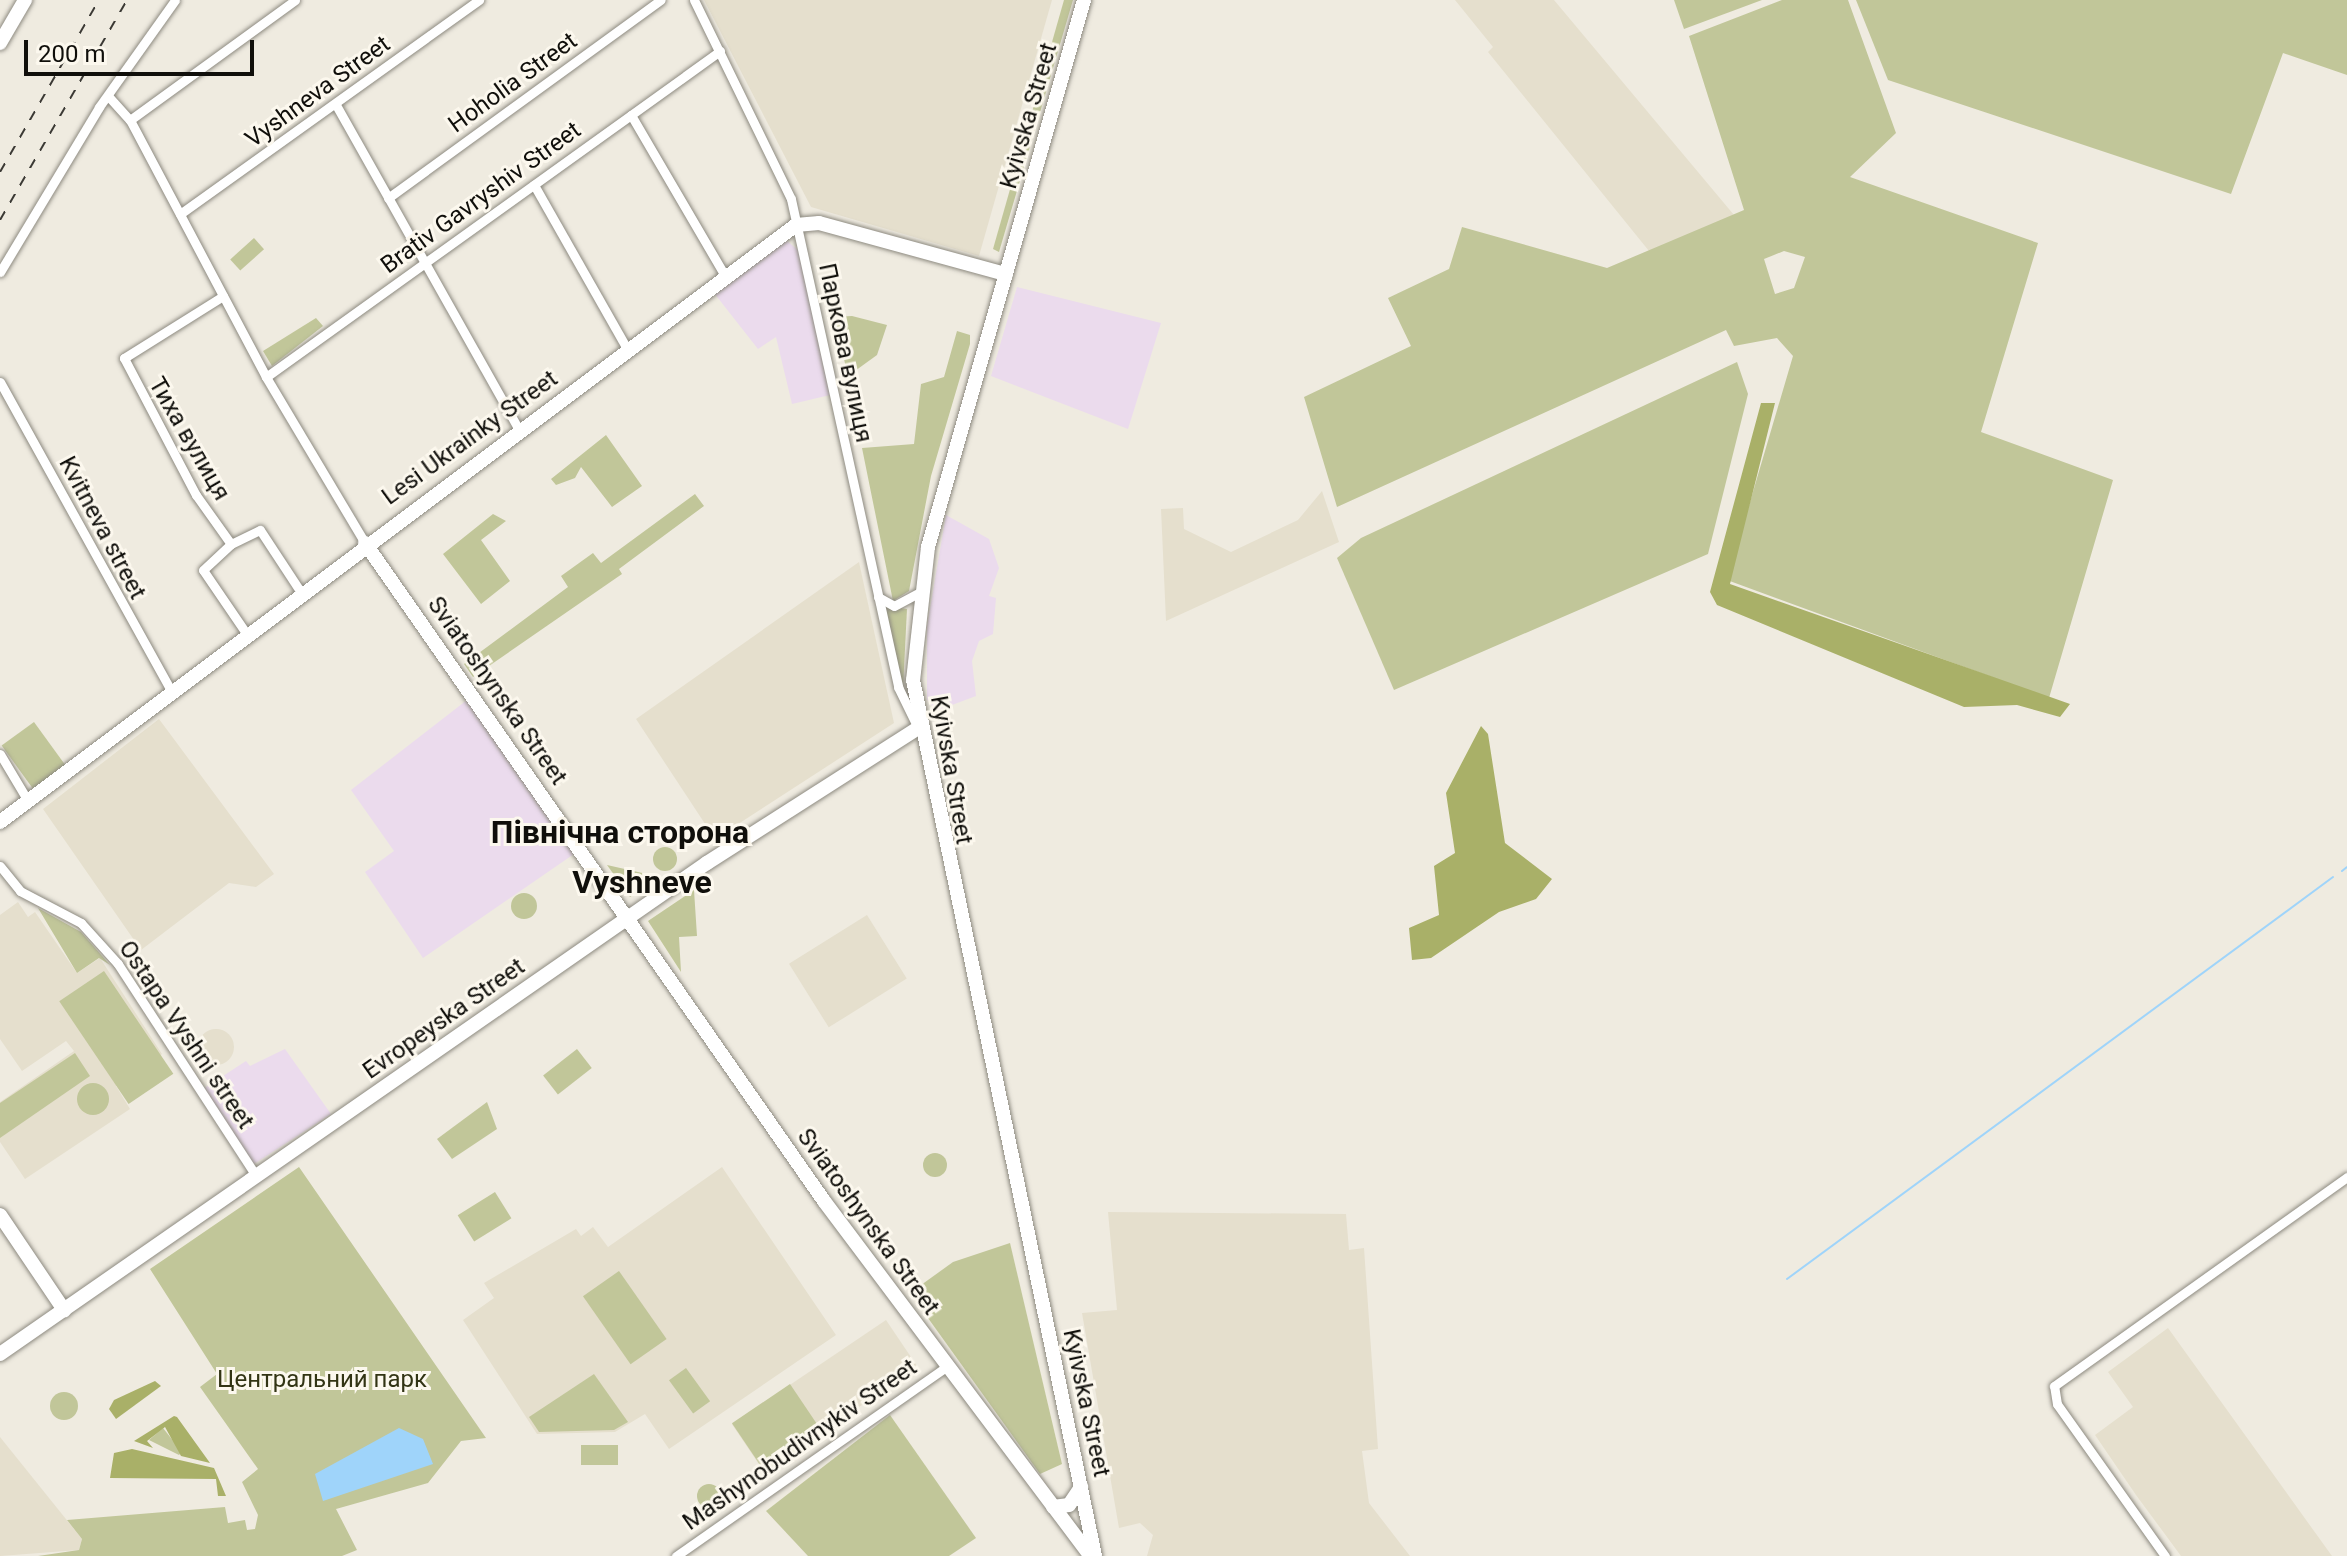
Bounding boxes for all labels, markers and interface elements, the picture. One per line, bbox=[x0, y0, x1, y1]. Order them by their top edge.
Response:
scale bar bbox=[28, 24, 258, 74]
street label: Hoholia Street bbox=[443, 27, 583, 139]
street label: Vyshneva Street bbox=[240, 30, 396, 154]
text: 200 m bbox=[38, 40, 105, 68]
street label: Kyivska Street bbox=[994, 40, 1064, 192]
street label: Brativ Gavryshiv Street bbox=[376, 116, 586, 280]
street label: Паркова вулиця bbox=[812, 261, 878, 445]
street label: Lesi Ukrainky Street bbox=[377, 365, 563, 511]
street label: Тиха вулиця bbox=[142, 372, 236, 506]
street label: Kvitneva street bbox=[52, 452, 152, 604]
street label: Sviatoshynska Street bbox=[421, 591, 573, 791]
street label: Kyivska Street bbox=[924, 694, 978, 846]
district label: Північна сторона bbox=[491, 813, 749, 851]
district label: Vyshneve bbox=[572, 863, 712, 901]
street label: Ostapa Vyshni street bbox=[112, 935, 260, 1135]
street label: Evropeyska Street bbox=[358, 952, 530, 1086]
street label: Sviatoshynska Street bbox=[791, 1123, 945, 1321]
street label: Kyivska Street bbox=[1056, 1327, 1116, 1479]
street label: Mashynobudivnykiv Street bbox=[677, 1353, 923, 1537]
park label: Центральний парк bbox=[217, 1366, 427, 1394]

